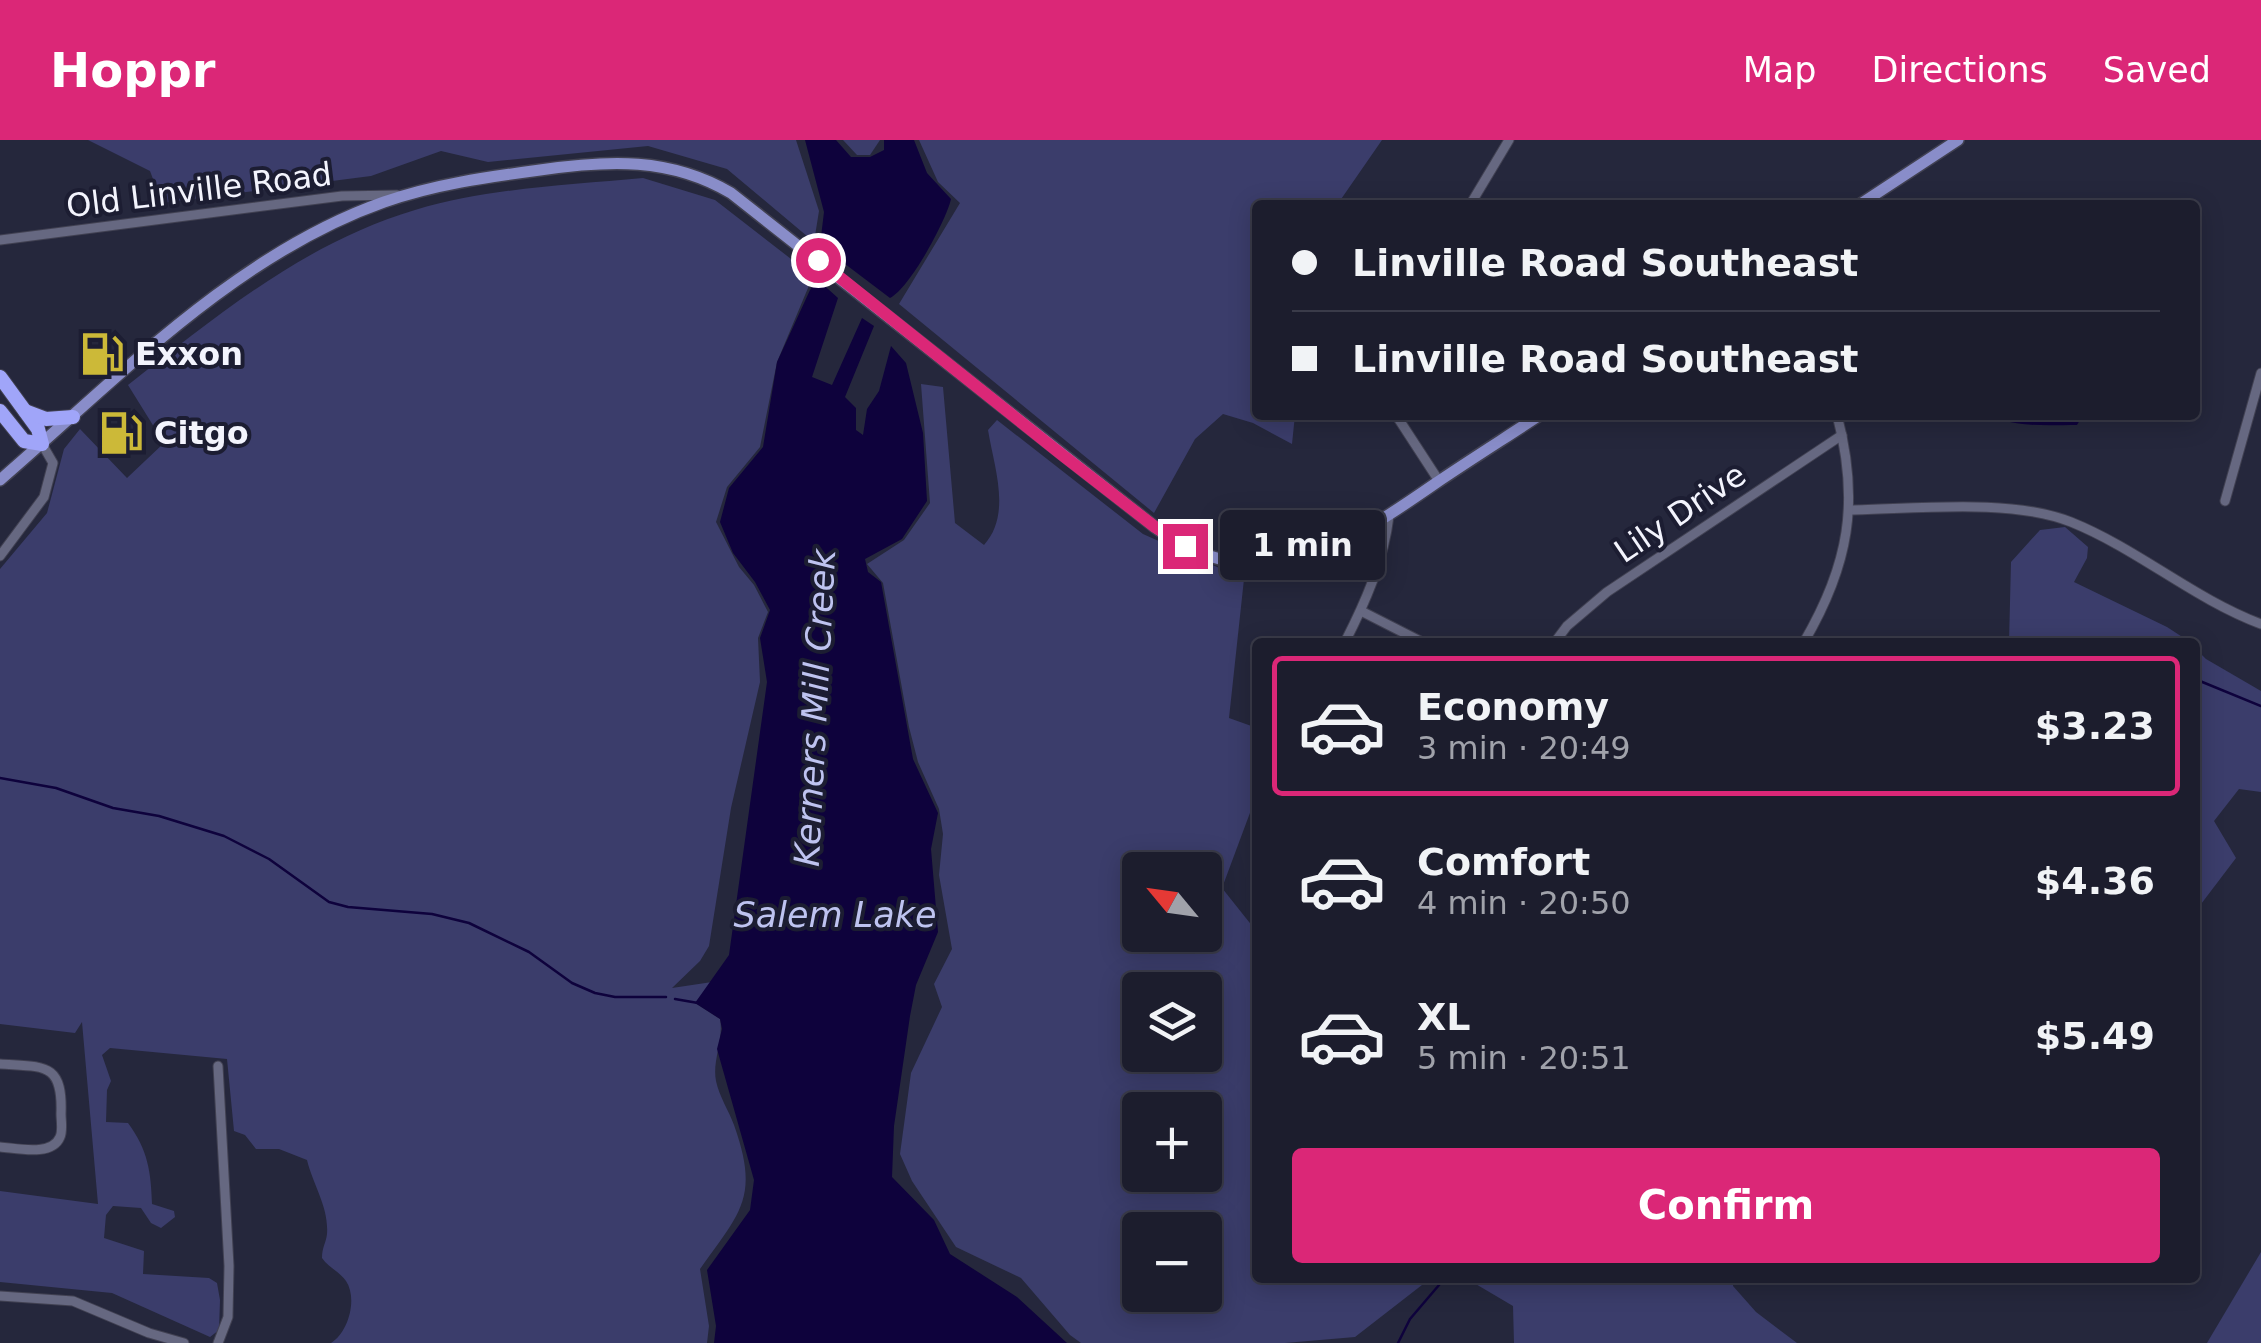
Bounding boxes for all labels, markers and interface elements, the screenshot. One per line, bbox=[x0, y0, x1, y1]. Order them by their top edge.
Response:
text: Hoppr bbox=[50, 42, 216, 98]
text: Map bbox=[1743, 50, 1817, 90]
text: Directions bbox=[1872, 50, 2048, 90]
text: Saved bbox=[2103, 50, 2211, 90]
street label: Old Linville Road bbox=[64, 155, 334, 225]
route start bbox=[796, 238, 841, 283]
text: Linville Road Southeast bbox=[1352, 241, 1859, 285]
fuel station icon: Exxon bbox=[78, 330, 126, 378]
place label: Exxon bbox=[135, 335, 243, 373]
text: Linville Road Southeast bbox=[1352, 337, 1859, 381]
fuel station icon: Citgo bbox=[97, 409, 145, 457]
place label: Citgo bbox=[154, 414, 249, 452]
street label: Lily Drive bbox=[1607, 455, 1753, 571]
callout: 1 min bbox=[1220, 511, 1385, 581]
route end bbox=[1163, 524, 1208, 569]
text: 1 min bbox=[1252, 526, 1353, 564]
water label: Kerners Mill Creek bbox=[787, 547, 843, 868]
icon: car bbox=[1297, 681, 1387, 771]
text: Economy bbox=[1417, 685, 1609, 729]
text: $3.23 bbox=[2035, 704, 2155, 748]
text: 3 min · 20:49 bbox=[1417, 729, 1631, 767]
icon: car bbox=[1297, 836, 1387, 926]
text: Comfort bbox=[1417, 840, 1590, 884]
north arrow bbox=[1122, 852, 1222, 952]
map controls bbox=[1122, 852, 1222, 1312]
text: $4.36 bbox=[2035, 859, 2155, 903]
text: 4 min · 20:50 bbox=[1417, 884, 1631, 922]
water label: Salem Lake bbox=[734, 895, 936, 935]
button: layers bbox=[1122, 972, 1222, 1072]
icon: car bbox=[1297, 991, 1387, 1081]
text: XL bbox=[1417, 995, 1471, 1039]
text: $5.49 bbox=[2035, 1014, 2155, 1058]
text: 5 min · 20:51 bbox=[1417, 1039, 1631, 1077]
button: + bbox=[1122, 1092, 1222, 1192]
button: Confirm bbox=[1292, 1148, 2160, 1263]
button: − bbox=[1122, 1212, 1222, 1312]

